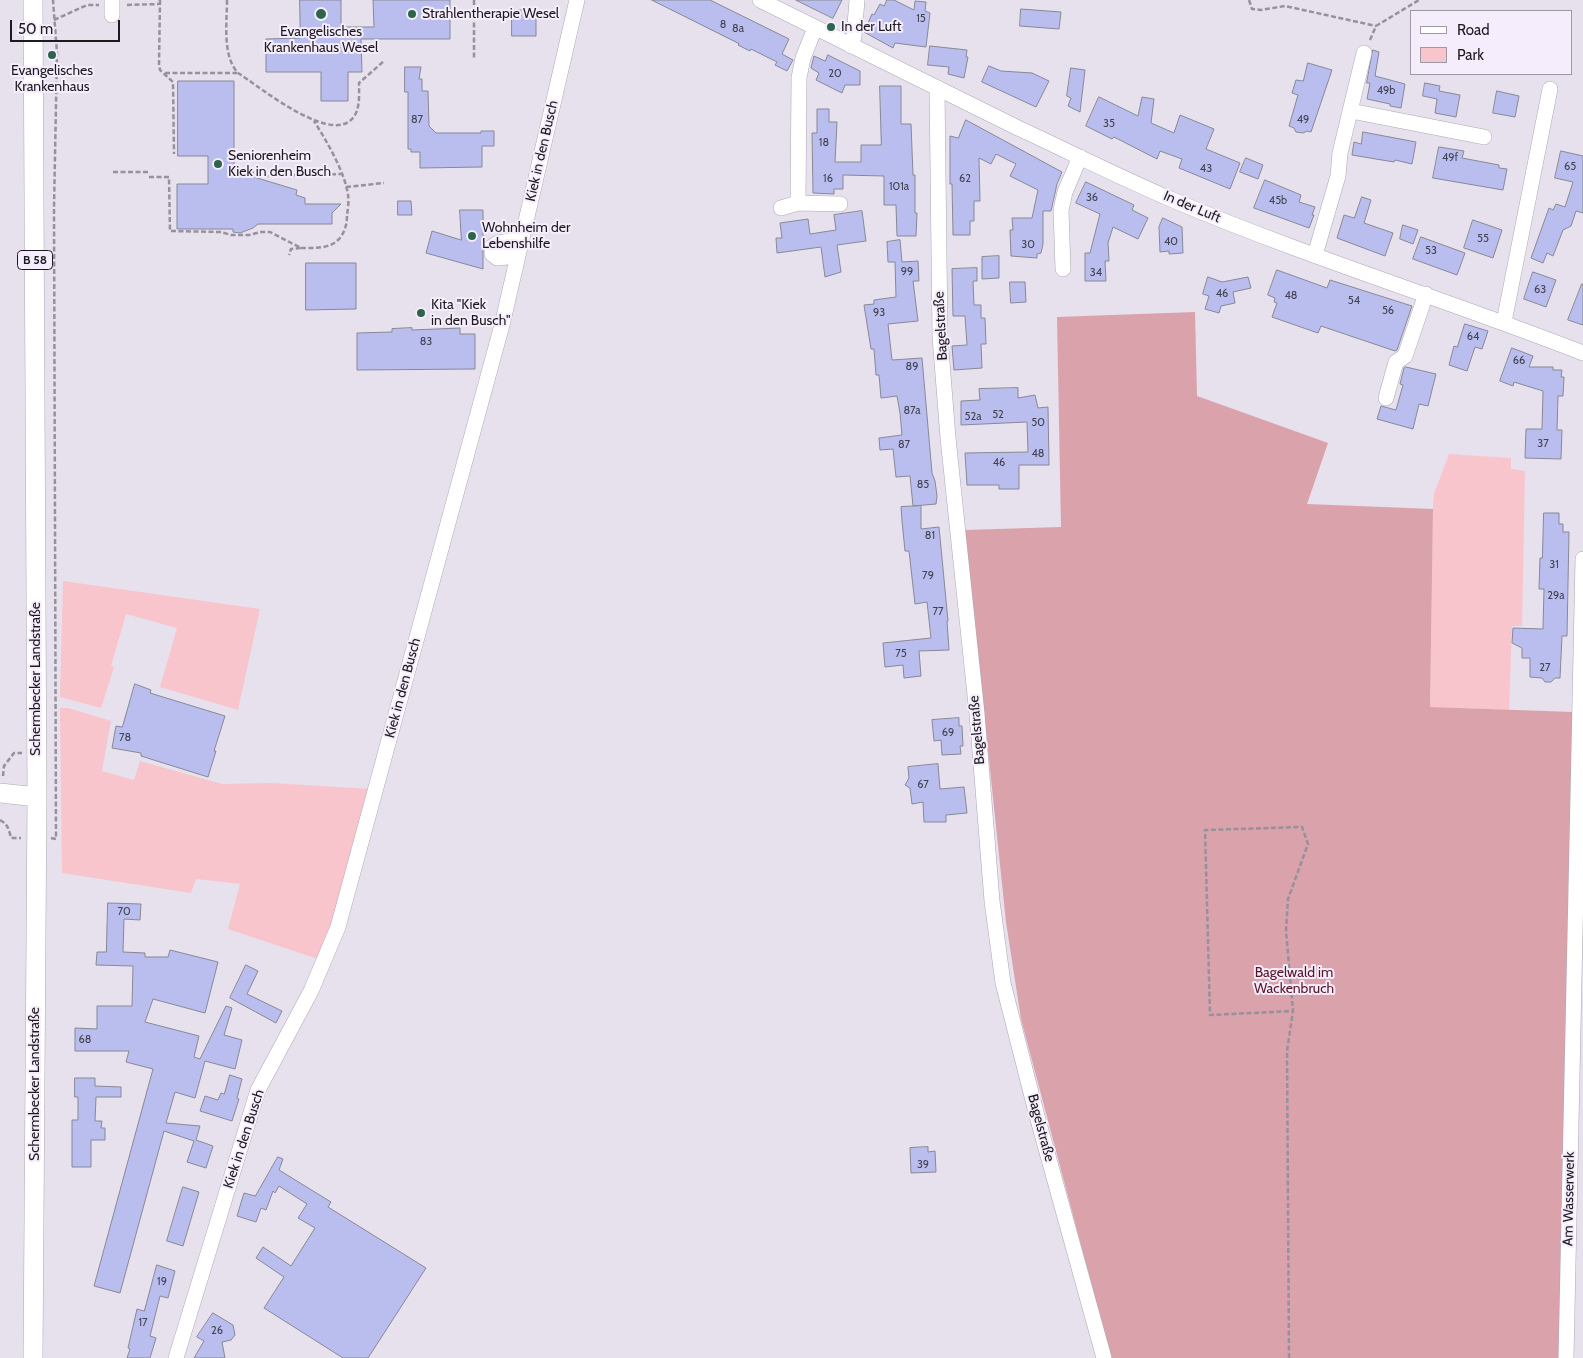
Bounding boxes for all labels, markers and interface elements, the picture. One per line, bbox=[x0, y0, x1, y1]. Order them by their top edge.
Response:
place label: Strahlentherapie Wesel bbox=[422, 6, 559, 22]
marker: Evangelisches Krankenhaus Wesel bbox=[314, 7, 328, 21]
marker: Strahlentherapie Wesel bbox=[406, 8, 418, 20]
scale bar bbox=[12, 10, 122, 42]
legend bbox=[1410, 10, 1573, 75]
house number: 15 bbox=[916, 12, 926, 26]
house number: 8 bbox=[720, 18, 726, 32]
place label: In der Luft bbox=[841, 19, 902, 35]
text: 50 m bbox=[18, 20, 53, 38]
marker: In der Luft bbox=[825, 21, 837, 33]
text: Road bbox=[1457, 21, 1490, 39]
house number: 8a bbox=[732, 22, 744, 36]
place label: Evangelisches Krankenhaus Wesel bbox=[264, 24, 378, 56]
text: Park bbox=[1457, 46, 1484, 64]
marker: Evangelisches Krankenhaus bbox=[46, 49, 58, 61]
place label: Evangelisches Krankenhaus bbox=[11, 63, 93, 95]
house number: 20 bbox=[828, 67, 842, 81]
house number: 49b bbox=[1377, 84, 1395, 98]
street label: Kiek in den Busch bbox=[522, 99, 562, 203]
house number: 87 bbox=[411, 113, 423, 127]
house number: 49 bbox=[1297, 113, 1309, 127]
house number: 35 bbox=[1103, 117, 1115, 131]
house number: 18 bbox=[819, 136, 829, 150]
place label: Seniorenheim Kiek in den Busch bbox=[228, 148, 331, 180]
house number: 49f bbox=[1442, 151, 1458, 165]
marker: Seniorenheim Kiek in den Busch bbox=[212, 158, 224, 170]
house number: 65 bbox=[1564, 160, 1576, 174]
house number: 43 bbox=[1200, 162, 1212, 176]
house number: 16 bbox=[823, 172, 833, 186]
house number: 62 bbox=[959, 172, 971, 186]
house number: 101a bbox=[889, 180, 909, 194]
street label: In der Luft bbox=[1161, 187, 1223, 227]
house number: 36 bbox=[1086, 191, 1098, 205]
house number: 45b bbox=[1269, 194, 1287, 208]
place label: Wohnheim der Lebenshilfe bbox=[482, 220, 570, 252]
marker: Wohnheim der Lebenshilfe bbox=[466, 230, 478, 242]
house number: 55 bbox=[1477, 232, 1489, 246]
house number: 40 bbox=[1164, 235, 1178, 249]
house number: 30 bbox=[1021, 238, 1035, 252]
house number: 53 bbox=[1425, 244, 1437, 258]
road number: B 58 bbox=[18, 250, 52, 270]
house number: 99 bbox=[901, 265, 913, 279]
house number: 34 bbox=[1090, 266, 1102, 280]
house number: 63 bbox=[1534, 283, 1546, 297]
house number: 46 bbox=[1216, 287, 1228, 301]
house number: 48 bbox=[1284, 289, 1298, 303]
street label: Bagelstraße bbox=[931, 291, 951, 361]
house number: 54 bbox=[1348, 294, 1360, 308]
place label: Kita "Kiek in den Busch" bbox=[431, 297, 510, 330]
house number: 56 bbox=[1382, 304, 1394, 318]
house number: 93 bbox=[873, 306, 885, 320]
marker: Kita "Kiek in den Busch" bbox=[415, 307, 427, 319]
house number: 64 bbox=[1467, 330, 1479, 344]
house number: 83 bbox=[420, 335, 432, 349]
house number: 66 bbox=[1513, 354, 1525, 368]
house number: 89 bbox=[906, 360, 918, 374]
house number: 87a bbox=[903, 404, 921, 418]
house number: 52 bbox=[992, 408, 1004, 422]
house number: 52a bbox=[965, 410, 981, 424]
house number: 50 bbox=[1031, 416, 1045, 430]
house number: 37 bbox=[1537, 437, 1549, 451]
house number: 87 bbox=[898, 438, 910, 452]
house number: 48 bbox=[1031, 447, 1045, 461]
house number: 46 bbox=[993, 456, 1005, 470]
house number: 85 bbox=[917, 478, 929, 492]
house number: 81 bbox=[925, 529, 935, 543]
house number: 31 bbox=[1549, 558, 1559, 572]
house number: 79 bbox=[922, 569, 934, 583]
house number: 29a bbox=[1547, 589, 1565, 603]
street label: Schermbecker Landstraße bbox=[28, 602, 44, 756]
house number: 77 bbox=[932, 605, 944, 619]
street label: Kiek in den Busch bbox=[382, 636, 424, 740]
house number: 75 bbox=[895, 647, 907, 661]
house number: 27 bbox=[1539, 661, 1551, 675]
street label: Bagelstraße bbox=[966, 695, 988, 765]
house number: 69 bbox=[942, 726, 954, 740]
house number: 78 bbox=[119, 731, 131, 745]
house number: 67 bbox=[917, 778, 929, 792]
house number: 70 bbox=[117, 905, 131, 919]
park label: Bagelwald im Wackenbruch bbox=[1254, 965, 1334, 998]
street label: Schermbecker Landstraße bbox=[27, 1007, 43, 1161]
house number: 68 bbox=[79, 1033, 91, 1047]
street label: Kiek in den Busch bbox=[220, 1087, 268, 1191]
street label: Bagelstraße bbox=[1024, 1092, 1058, 1164]
street label: Am Wasserwerk bbox=[1560, 1152, 1578, 1246]
house number: 39 bbox=[917, 1158, 929, 1172]
house number: 19 bbox=[157, 1275, 167, 1289]
house number: 17 bbox=[138, 1316, 148, 1330]
house number: 26 bbox=[211, 1324, 223, 1338]

